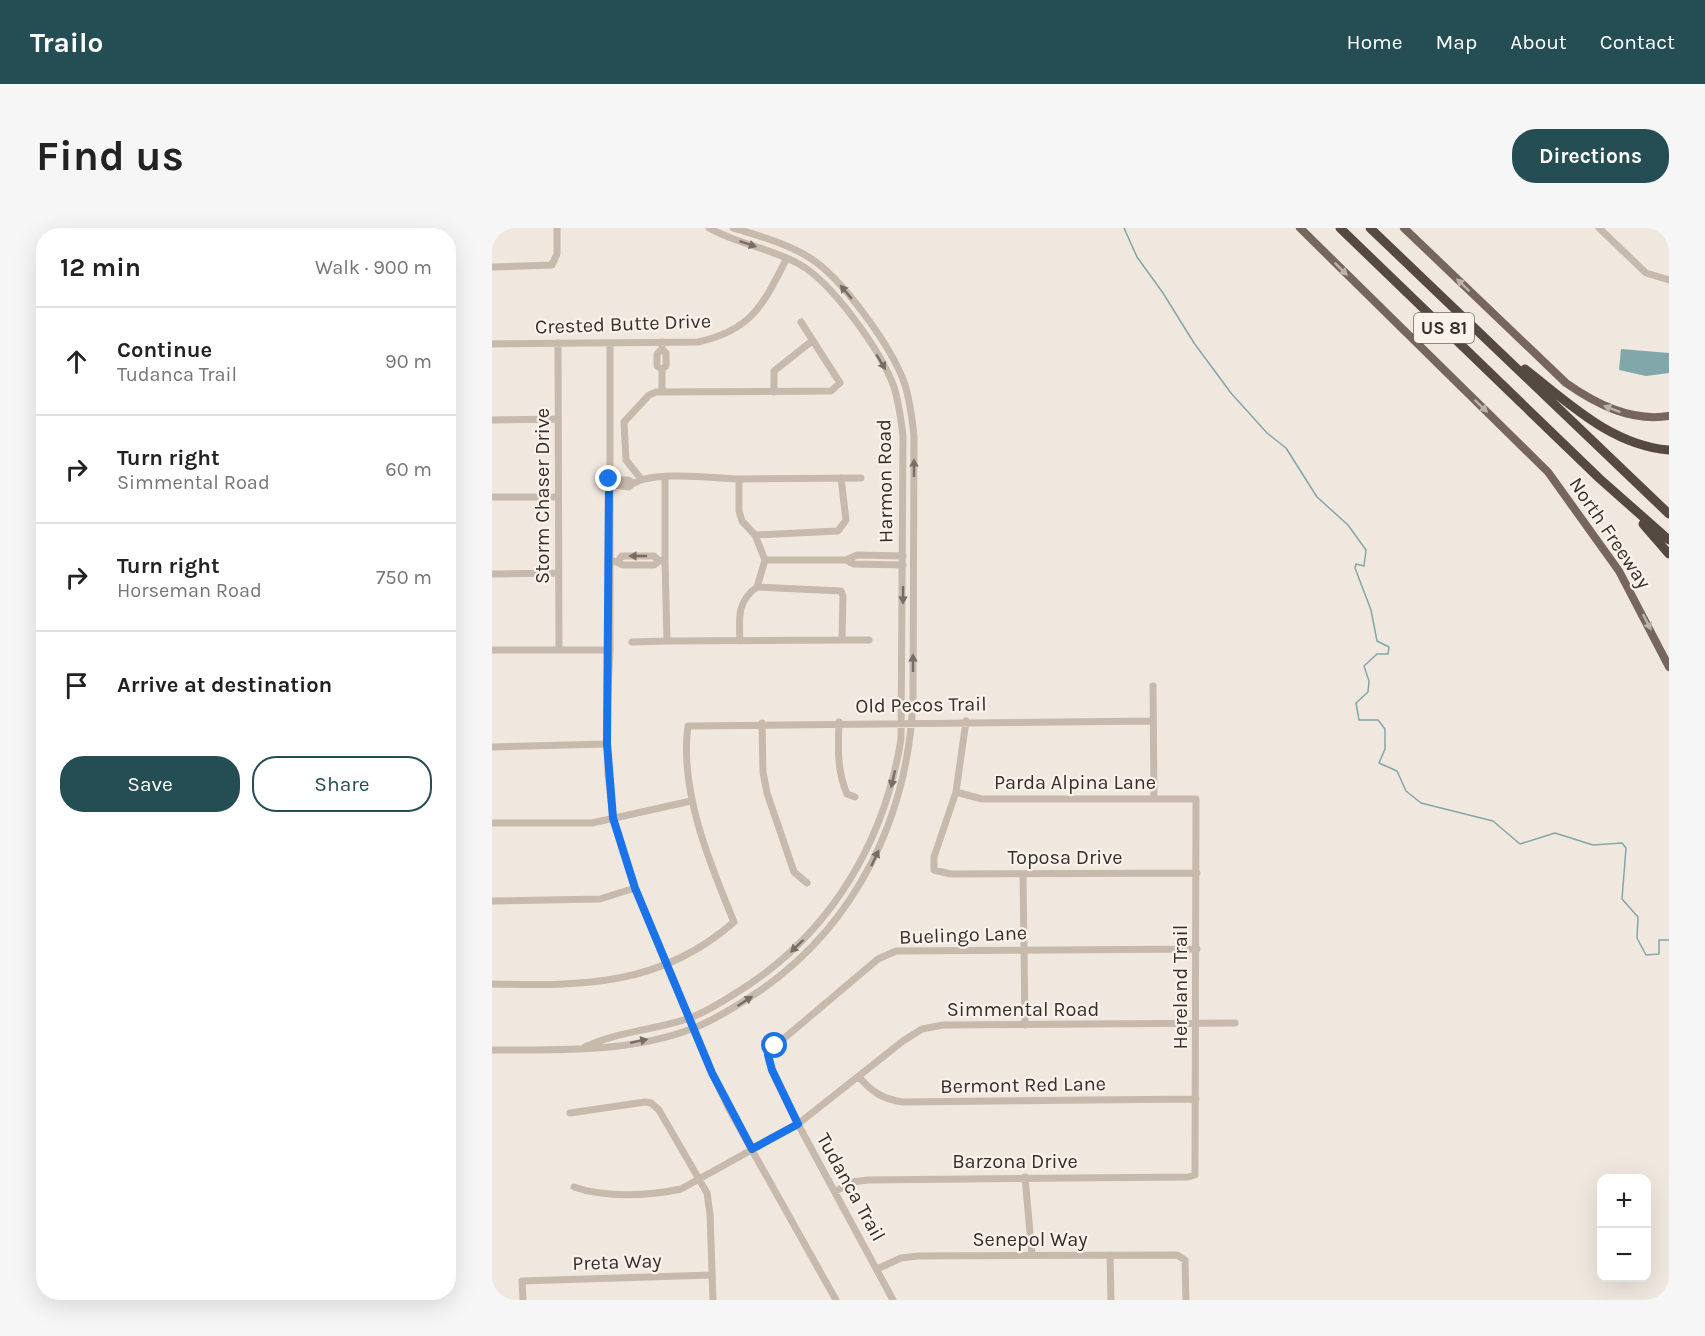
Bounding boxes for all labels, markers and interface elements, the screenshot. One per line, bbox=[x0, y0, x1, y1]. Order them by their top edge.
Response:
text: Trailo bbox=[30, 26, 103, 59]
text: Home bbox=[1347, 30, 1403, 54]
text: Map bbox=[1436, 30, 1477, 54]
text: About bbox=[1510, 30, 1567, 54]
text: Contact bbox=[1600, 30, 1675, 54]
button: Directions bbox=[1512, 129, 1669, 183]
text: Find us bbox=[36, 131, 184, 181]
one-way arrow bbox=[739, 239, 757, 249]
text: 12 min bbox=[60, 252, 141, 283]
text: Walk · 900 m bbox=[315, 256, 432, 279]
one-way arrow bbox=[1334, 262, 1348, 277]
one-way arrow bbox=[1457, 278, 1471, 292]
one-way arrow bbox=[839, 284, 852, 300]
street label: Crested Butte Drive bbox=[535, 309, 711, 339]
road number: US 81 bbox=[1414, 313, 1474, 343]
text: Continue bbox=[117, 337, 212, 363]
icon: ahead bbox=[60, 345, 93, 378]
text: 90 m bbox=[385, 350, 432, 373]
one-way arrow bbox=[876, 354, 887, 370]
text: Tudanca Trail bbox=[117, 363, 237, 386]
one-way arrow bbox=[1473, 398, 1487, 412]
one-way arrow bbox=[1603, 403, 1621, 413]
street label: Storm Chaser Drive bbox=[531, 408, 554, 584]
street label: Harmon Road bbox=[872, 419, 898, 543]
text: Turn right bbox=[117, 445, 220, 471]
icon: right bbox=[60, 453, 93, 486]
text: 60 m bbox=[385, 458, 432, 481]
one-way arrow bbox=[909, 459, 918, 478]
route end bbox=[595, 465, 621, 491]
text: Simmental Road bbox=[117, 471, 270, 494]
street label: North Freeway bbox=[1564, 473, 1656, 593]
one-way arrow bbox=[628, 551, 647, 561]
text: Turn right bbox=[117, 553, 220, 579]
icon: right bbox=[60, 561, 93, 594]
text: 750 m bbox=[376, 566, 432, 589]
text: Horseman Road bbox=[117, 579, 262, 602]
one-way arrow bbox=[898, 585, 908, 604]
one-way arrow bbox=[1643, 614, 1652, 631]
one-way arrow bbox=[908, 654, 918, 673]
icon: arrive bbox=[60, 669, 93, 702]
text: Arrive at destination bbox=[117, 672, 332, 698]
street label: Old Pecos Trail bbox=[855, 692, 987, 718]
button: Save bbox=[60, 756, 240, 812]
button: Share bbox=[252, 756, 432, 812]
one-way arrow bbox=[888, 770, 898, 789]
street label: Parda Alpina Lane bbox=[994, 771, 1156, 794]
street label: Toposa Drive bbox=[1008, 846, 1122, 869]
one-way arrow bbox=[870, 850, 879, 867]
street label: Buelingo Lane bbox=[899, 921, 1027, 949]
street label: Hereland Trail bbox=[1169, 925, 1192, 1049]
one-way arrow bbox=[790, 939, 805, 953]
one-way arrow bbox=[737, 995, 753, 1006]
street label: Simmental Road bbox=[947, 998, 1099, 1021]
route start bbox=[761, 1032, 787, 1058]
one-way arrow bbox=[630, 1036, 648, 1046]
street label: Bermont Red Lane bbox=[940, 1072, 1106, 1098]
street label: Tudanca Trail bbox=[812, 1129, 890, 1245]
street label: Barzona Drive bbox=[952, 1150, 1078, 1173]
map controls bbox=[1597, 1174, 1651, 1282]
button: + bbox=[1597, 1174, 1651, 1228]
street label: Senepol Way bbox=[972, 1228, 1088, 1251]
button: − bbox=[1597, 1228, 1651, 1282]
street label: Preta Way bbox=[572, 1249, 662, 1275]

